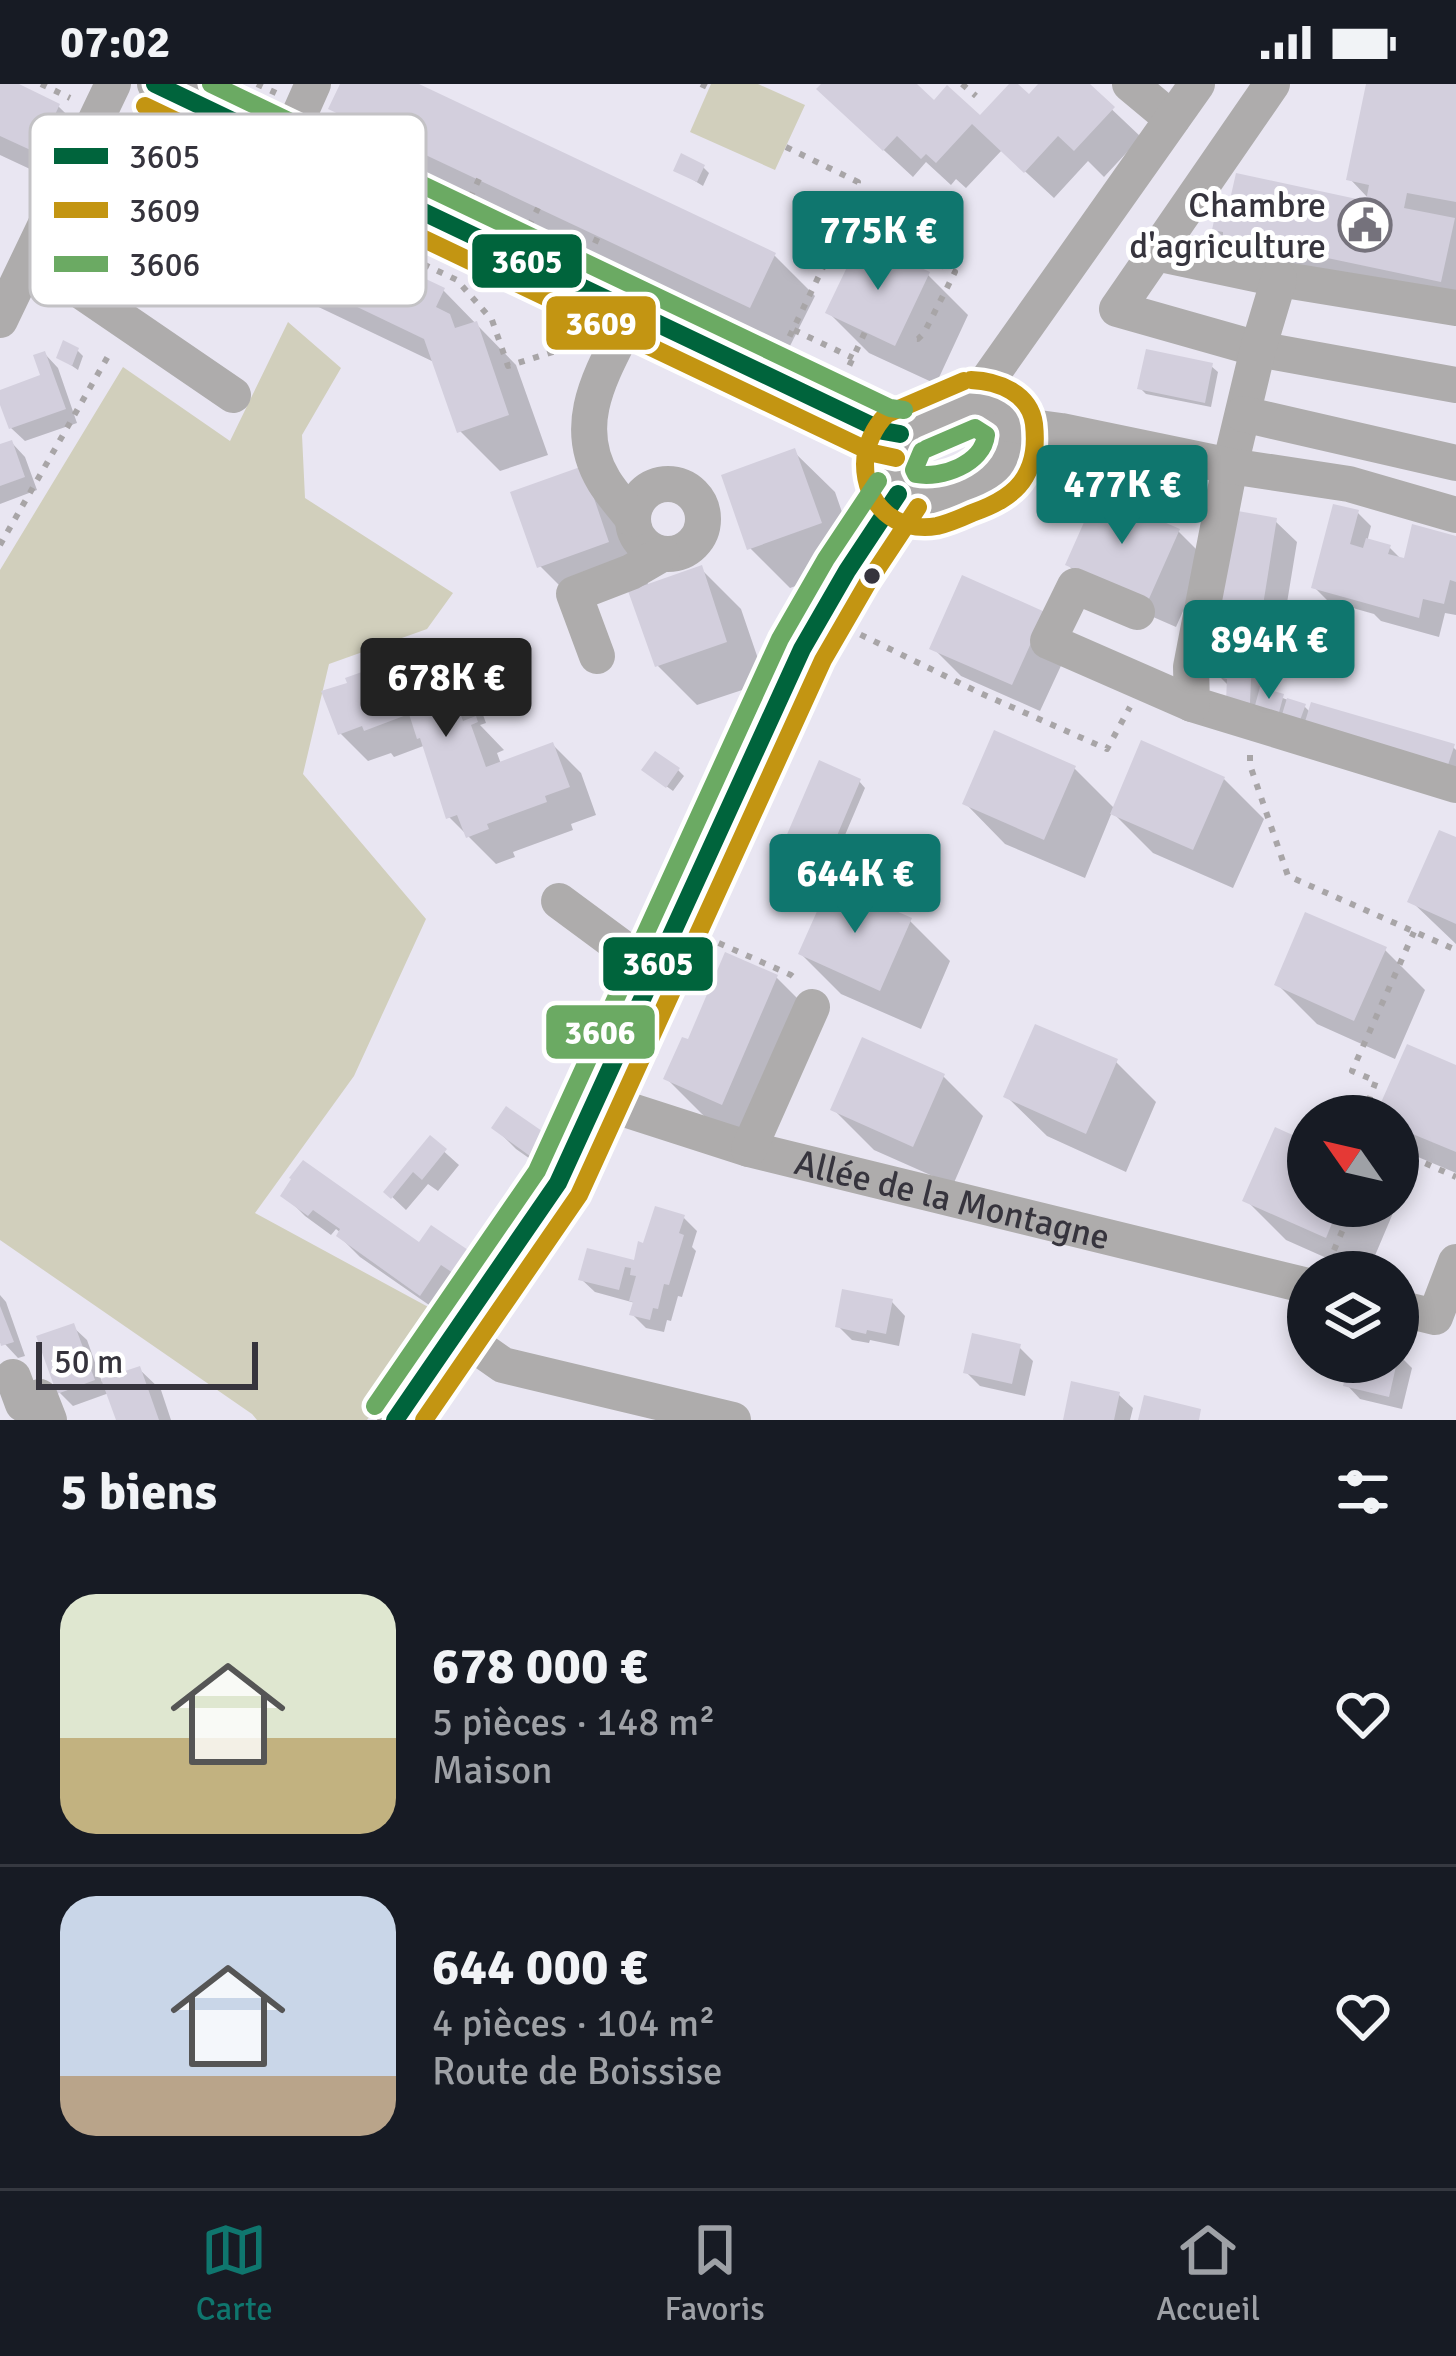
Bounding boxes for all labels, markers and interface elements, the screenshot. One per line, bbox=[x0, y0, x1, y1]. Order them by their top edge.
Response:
text: 07:02 bbox=[60, 15, 170, 70]
legend bbox=[30, 114, 426, 306]
text: 3605 bbox=[129, 137, 200, 178]
place label: Chambre d'agriculture bbox=[1129, 183, 1326, 269]
text: 3609 bbox=[129, 191, 200, 232]
pin: 775K € bbox=[780, 191, 976, 293]
public building icon: Chambre d'agriculture bbox=[1337, 197, 1393, 253]
text: 775K € bbox=[819, 206, 937, 254]
line badge: 3605 bbox=[470, 232, 584, 290]
text: 3605 bbox=[491, 242, 563, 283]
text: 3606 bbox=[129, 245, 200, 286]
line badge: 3609 bbox=[544, 294, 658, 352]
text: 3609 bbox=[565, 304, 637, 345]
pin: 477K € bbox=[1024, 445, 1220, 547]
text: 477K € bbox=[1063, 460, 1181, 508]
unlabelled marker bbox=[861, 565, 883, 587]
pin: 894K € bbox=[1171, 600, 1367, 702]
text: 894K € bbox=[1210, 615, 1328, 663]
pin: 678K € bbox=[348, 638, 544, 740]
text: 678K € bbox=[387, 653, 505, 701]
pin: 644K € bbox=[757, 834, 953, 936]
text: 644K € bbox=[796, 849, 914, 897]
line badge: 3605 bbox=[601, 935, 715, 993]
text: 3605 bbox=[622, 944, 694, 985]
line badge: 3606 bbox=[544, 1003, 657, 1061]
text: 3606 bbox=[564, 1013, 636, 1054]
north arrow bbox=[1287, 1095, 1419, 1227]
map controls bbox=[1287, 1095, 1419, 1383]
street label: Allée de la Montagne bbox=[790, 1140, 1114, 1261]
button: layers bbox=[1287, 1251, 1419, 1383]
scale bar bbox=[36, 1336, 258, 1389]
text: 50 m bbox=[54, 1342, 123, 1383]
icon: filters bbox=[1330, 1459, 1396, 1525]
text: 5 biens bbox=[60, 1461, 217, 1524]
text: 678 000 € bbox=[432, 1635, 647, 1698]
icon: home bbox=[156, 1642, 300, 1786]
icon: heart bbox=[1330, 1681, 1396, 1747]
text: 5 pièces · 148 m² bbox=[432, 1698, 715, 1746]
text: Maison bbox=[432, 1746, 553, 1794]
text: 644 000 € bbox=[432, 1936, 647, 1999]
icon: home bbox=[156, 1944, 300, 2088]
icon: heart bbox=[1330, 1983, 1396, 2049]
text: 4 pièces · 104 m² bbox=[432, 1999, 715, 2047]
text: Route de Boissise bbox=[432, 2047, 722, 2095]
tab: Carte bbox=[196, 2217, 273, 2330]
tab: Favoris bbox=[664, 2217, 765, 2330]
tab: Accueil bbox=[1156, 2217, 1260, 2330]

